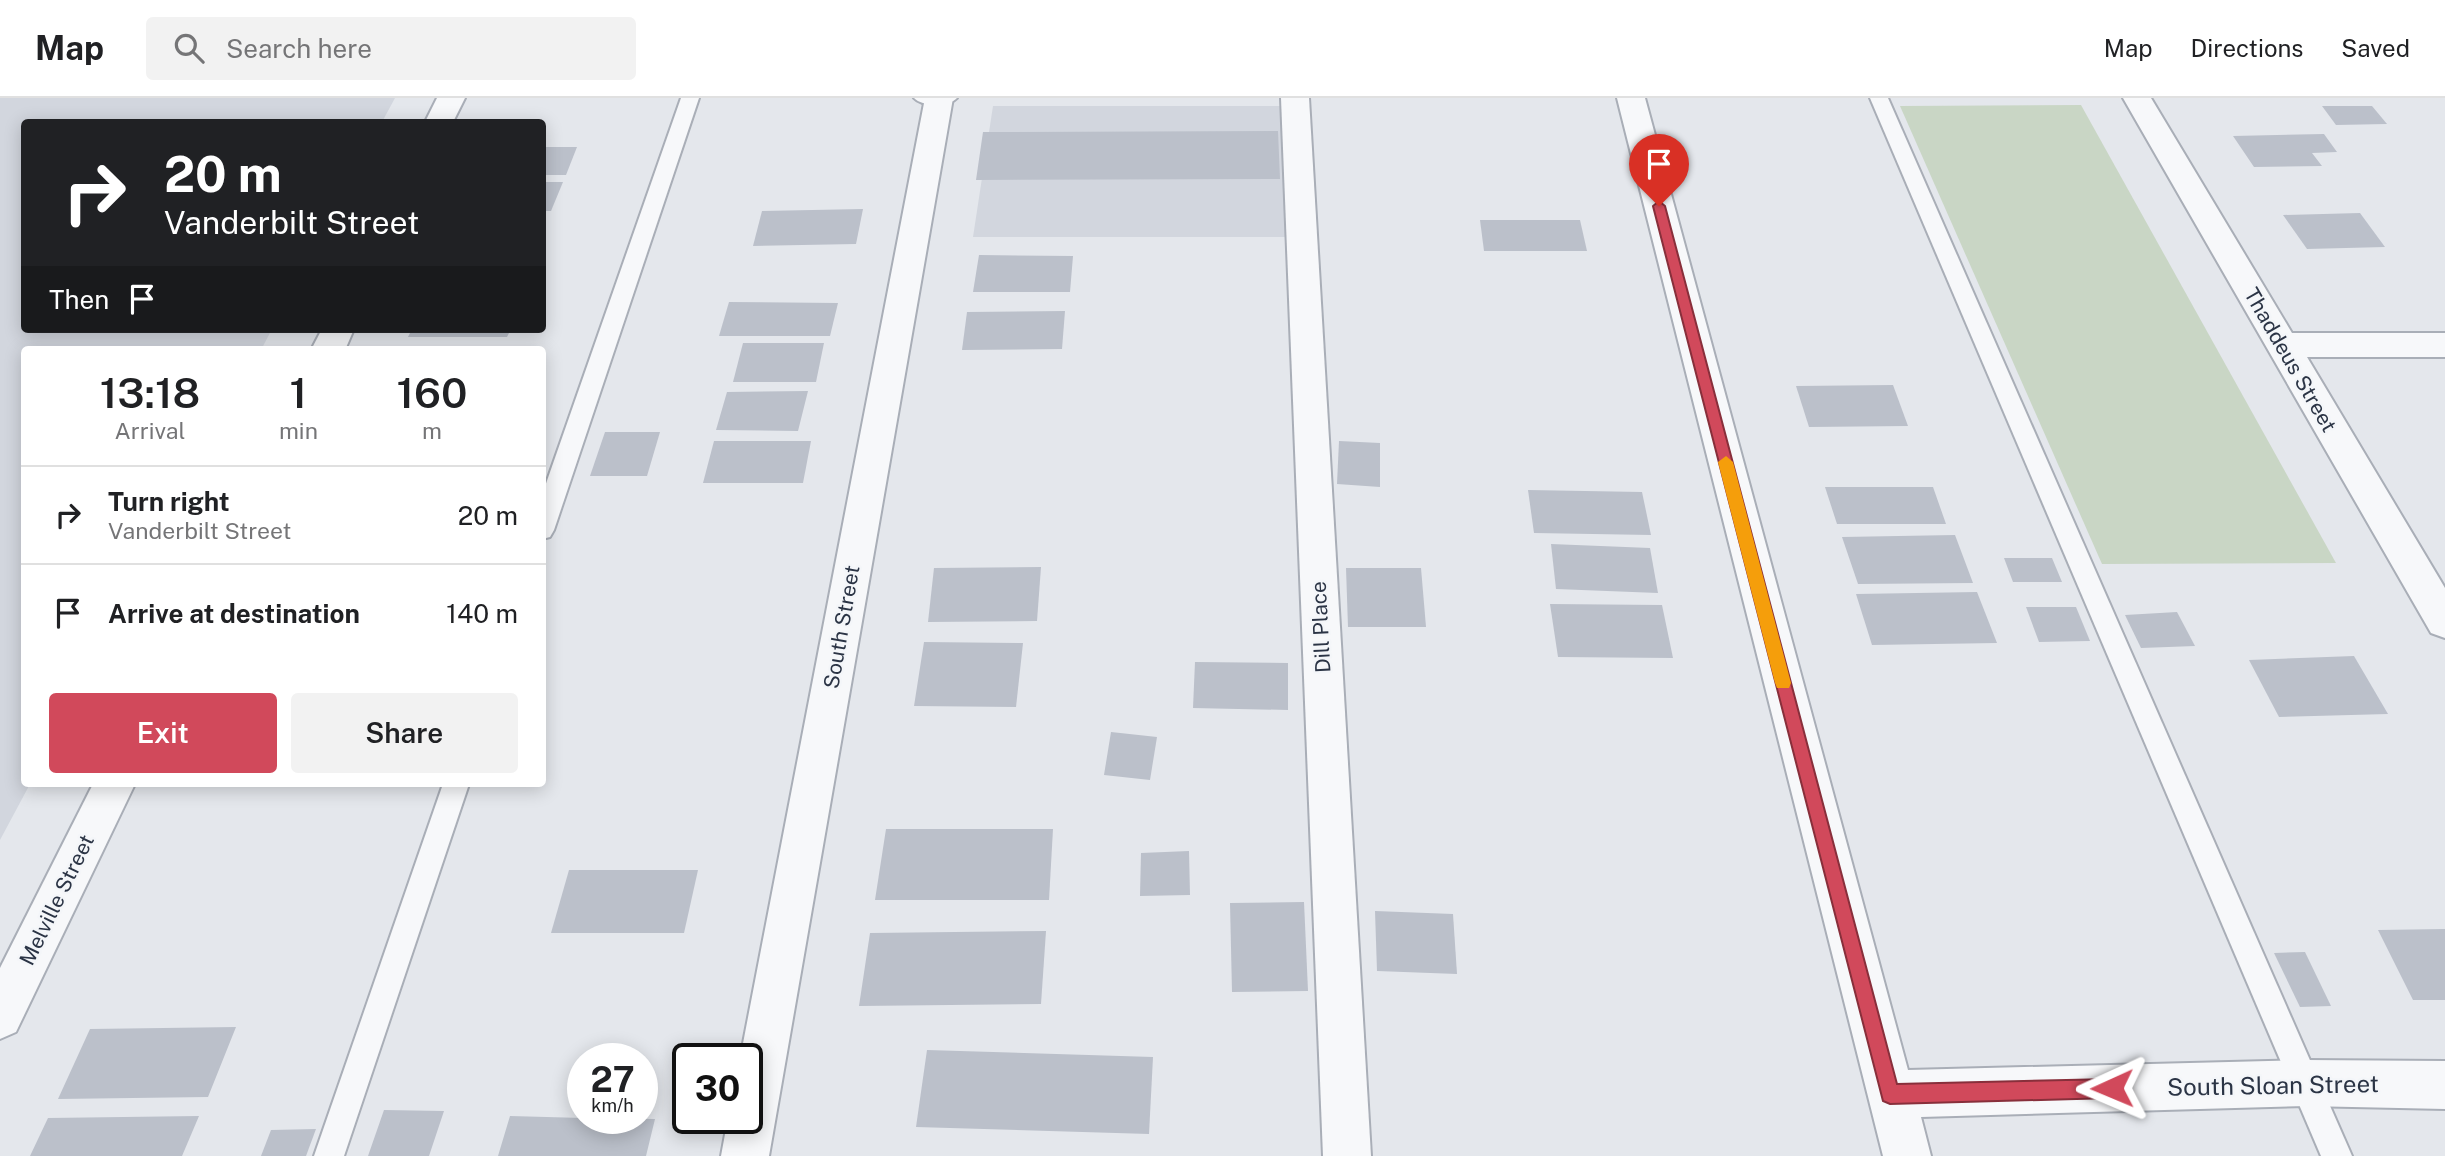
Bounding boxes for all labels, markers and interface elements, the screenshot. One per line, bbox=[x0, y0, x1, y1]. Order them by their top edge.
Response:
search box bbox=[146, 17, 636, 80]
text: Map bbox=[35, 29, 104, 67]
icon: search bbox=[170, 29, 208, 67]
text: Search here bbox=[226, 33, 372, 64]
text: Map bbox=[2104, 34, 2153, 62]
text: Directions bbox=[2191, 34, 2303, 62]
text: Saved bbox=[2341, 34, 2410, 62]
pin bbox=[1629, 134, 1689, 206]
text: 20 m bbox=[164, 145, 282, 203]
icon: arrive bbox=[1640, 145, 1678, 183]
icon: right bbox=[49, 147, 140, 238]
text: Vanderbilt Street bbox=[164, 204, 419, 241]
icon: arrive bbox=[123, 280, 161, 318]
street label: Thaddeus Street bbox=[2239, 283, 2342, 436]
text: Then bbox=[49, 284, 109, 315]
text: 13:18 bbox=[100, 368, 200, 417]
text: 1 bbox=[290, 368, 307, 417]
text: 160 bbox=[397, 368, 467, 417]
text: Arrival bbox=[114, 417, 185, 444]
text: min bbox=[279, 417, 318, 444]
text: m bbox=[422, 417, 442, 444]
text: Turn right bbox=[108, 486, 230, 517]
icon: right bbox=[49, 496, 87, 534]
text: 20 m bbox=[458, 500, 518, 531]
text: Vanderbilt Street bbox=[108, 517, 292, 544]
street label: South Street bbox=[818, 563, 865, 691]
street label: Dill Place bbox=[1306, 580, 1335, 674]
icon: arrive bbox=[49, 594, 87, 632]
text: Arrive at destination bbox=[108, 598, 360, 629]
text: 140 m bbox=[446, 598, 518, 629]
button: Exit bbox=[49, 693, 277, 773]
button: Share bbox=[291, 693, 518, 773]
street label: Melville Street bbox=[14, 830, 99, 969]
speed limit sign: 30 bbox=[672, 1043, 763, 1134]
position arrow bbox=[2075, 1051, 2149, 1125]
text: 27 bbox=[590, 1059, 635, 1100]
street label: South Sloan Street bbox=[2167, 1069, 2379, 1101]
text: km/h bbox=[591, 1095, 634, 1116]

